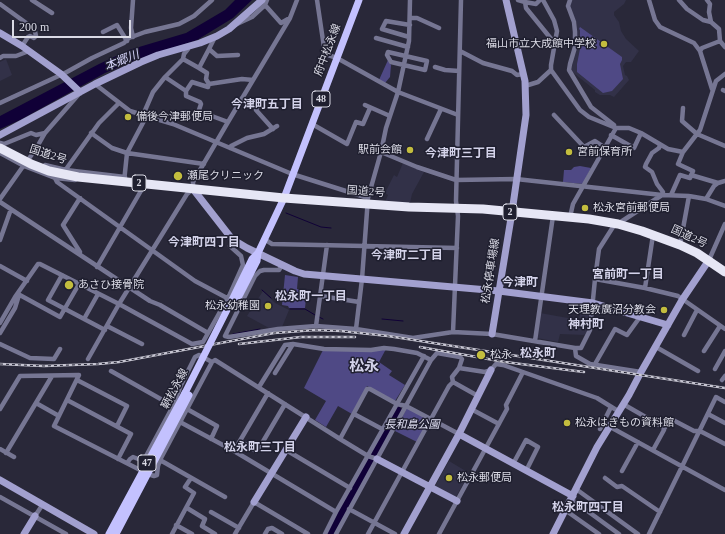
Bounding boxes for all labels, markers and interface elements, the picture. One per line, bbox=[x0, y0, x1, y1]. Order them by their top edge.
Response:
scale bar bbox=[14, 12, 133, 38]
text: 200 m bbox=[19, 20, 49, 34]
street label: 府中松永線 bbox=[312, 22, 344, 78]
place label: 福山市立大成館中学校 bbox=[486, 37, 596, 51]
marker: 福山市立大成館中学校 bbox=[599, 39, 609, 49]
water label: 本郷川 bbox=[103, 48, 141, 74]
road number: 48 bbox=[312, 91, 330, 107]
district label: 今津町五丁目 bbox=[231, 98, 303, 112]
place label: 備後今津郵便局 bbox=[136, 110, 213, 124]
marker: 備後今津郵便局 bbox=[123, 112, 133, 122]
street label: 国道2号 bbox=[28, 143, 68, 167]
place label: 駅前会館 bbox=[358, 143, 402, 157]
marker: 駅前会館 bbox=[405, 145, 415, 155]
place label: 宮前保育所 bbox=[577, 145, 632, 159]
district label: 今津町三丁目 bbox=[425, 147, 497, 161]
marker: 宮前保育所 bbox=[564, 147, 574, 157]
place label: 瀬尾クリニック bbox=[187, 169, 264, 183]
marker: 瀬尾クリニック bbox=[172, 170, 184, 182]
road number: 2 bbox=[132, 175, 146, 191]
street label: 国道2号 bbox=[346, 184, 386, 200]
place label: 松永宮前郵便局 bbox=[593, 201, 670, 215]
marker: 松永宮前郵便局 bbox=[580, 203, 590, 213]
road number: 2 bbox=[503, 204, 517, 220]
street label: 国道2号 bbox=[669, 223, 709, 251]
district label: 今津町四丁目 bbox=[168, 236, 240, 250]
street label: 松永停車場線 bbox=[479, 237, 503, 305]
district label: 今津町二丁目 bbox=[371, 249, 443, 263]
district label: 宮前町一丁目 bbox=[592, 268, 664, 282]
district label: 今津町 bbox=[502, 276, 538, 290]
place label: あさひ接骨院 bbox=[78, 278, 144, 292]
marker: あさひ接骨院 bbox=[63, 279, 75, 291]
district label: 松永町一丁目 bbox=[275, 290, 347, 304]
place label: 松永幼稚園 bbox=[205, 299, 260, 313]
marker: 松永幼稚園 bbox=[263, 301, 273, 311]
place label: 天理教廣沼分教会 bbox=[568, 303, 656, 317]
marker: 天理教廣沼分教会 bbox=[659, 305, 669, 315]
district label: 神村町 bbox=[568, 318, 604, 332]
district label: 松永町 bbox=[520, 347, 556, 361]
place label: 松永 bbox=[490, 348, 512, 362]
marker: 松永 bbox=[475, 349, 487, 361]
district label: 松永 bbox=[349, 358, 379, 376]
street label: 鞆松永線 bbox=[159, 366, 191, 412]
place label: 松永はきもの資料館 bbox=[575, 416, 674, 430]
park label: 長和島公園 bbox=[385, 418, 439, 432]
marker: 松永はきもの資料館 bbox=[562, 418, 572, 428]
district label: 松永町三丁目 bbox=[224, 441, 296, 455]
road number: 47 bbox=[138, 455, 156, 471]
place label: 松永郵便局 bbox=[457, 471, 512, 485]
marker: 松永郵便局 bbox=[444, 473, 454, 483]
district label: 松永町四丁目 bbox=[552, 501, 624, 515]

